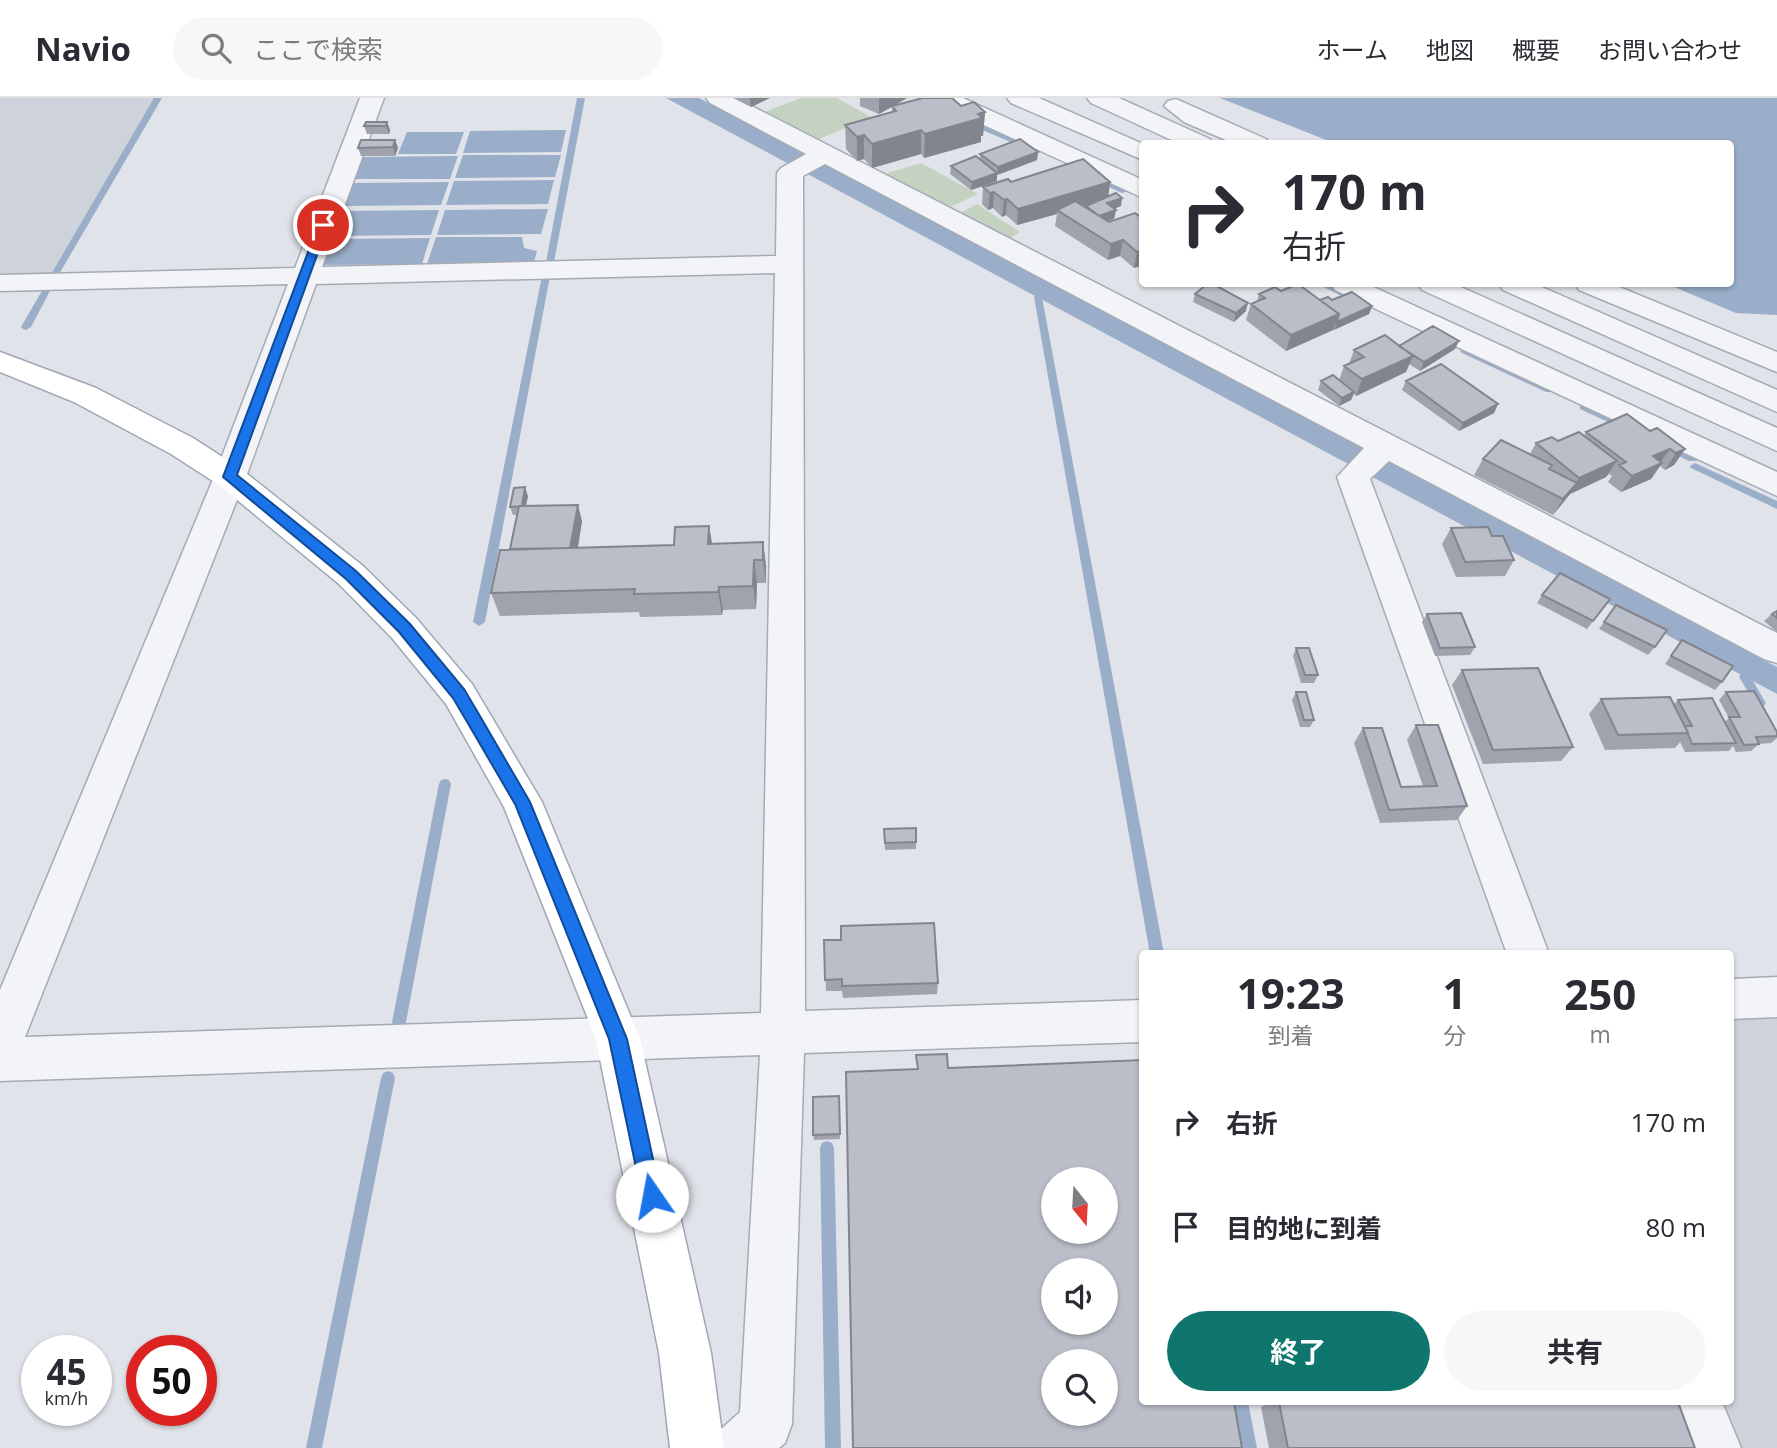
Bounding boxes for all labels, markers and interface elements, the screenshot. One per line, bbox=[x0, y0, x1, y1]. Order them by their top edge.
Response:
search box bbox=[173, 17, 663, 80]
text: Navio bbox=[35, 26, 131, 71]
icon: search bbox=[197, 29, 235, 67]
text: ここで検索 bbox=[253, 31, 383, 67]
text: ホーム bbox=[1317, 33, 1388, 66]
text: 地図 bbox=[1426, 33, 1474, 66]
text: 概要 bbox=[1512, 33, 1560, 66]
text: お問い合わせ bbox=[1598, 33, 1742, 66]
text: 170 m bbox=[1282, 158, 1427, 224]
icon: right bbox=[1167, 168, 1258, 259]
pin bbox=[293, 195, 353, 255]
icon: arrive bbox=[304, 206, 342, 244]
text: 右折 bbox=[1282, 224, 1346, 267]
text: 19:23 bbox=[1237, 964, 1345, 1021]
text: 1 bbox=[1442, 964, 1467, 1021]
text: 250 bbox=[1564, 965, 1636, 1022]
text: m bbox=[1590, 1018, 1611, 1050]
text: 到着 bbox=[1268, 1019, 1314, 1051]
text: 分 bbox=[1443, 1019, 1466, 1051]
icon: right bbox=[1167, 1103, 1205, 1141]
text: 170 m bbox=[1631, 1104, 1706, 1140]
text: 右折 bbox=[1226, 1105, 1278, 1141]
position arrow bbox=[615, 1159, 689, 1233]
north arrow bbox=[1041, 1167, 1118, 1244]
map controls bbox=[1041, 1167, 1118, 1426]
icon: arrive bbox=[1167, 1208, 1205, 1246]
text: 80 m bbox=[1645, 1209, 1706, 1245]
text: 目的地に到着 bbox=[1226, 1210, 1382, 1246]
button: sound bbox=[1041, 1258, 1118, 1335]
button: 終了 bbox=[1167, 1311, 1430, 1391]
button: 共有 bbox=[1444, 1311, 1706, 1391]
speed limit sign: 50 bbox=[126, 1335, 217, 1426]
text: 45 bbox=[46, 1348, 87, 1395]
button: search bbox=[1041, 1349, 1118, 1426]
text: km/h bbox=[45, 1386, 88, 1410]

